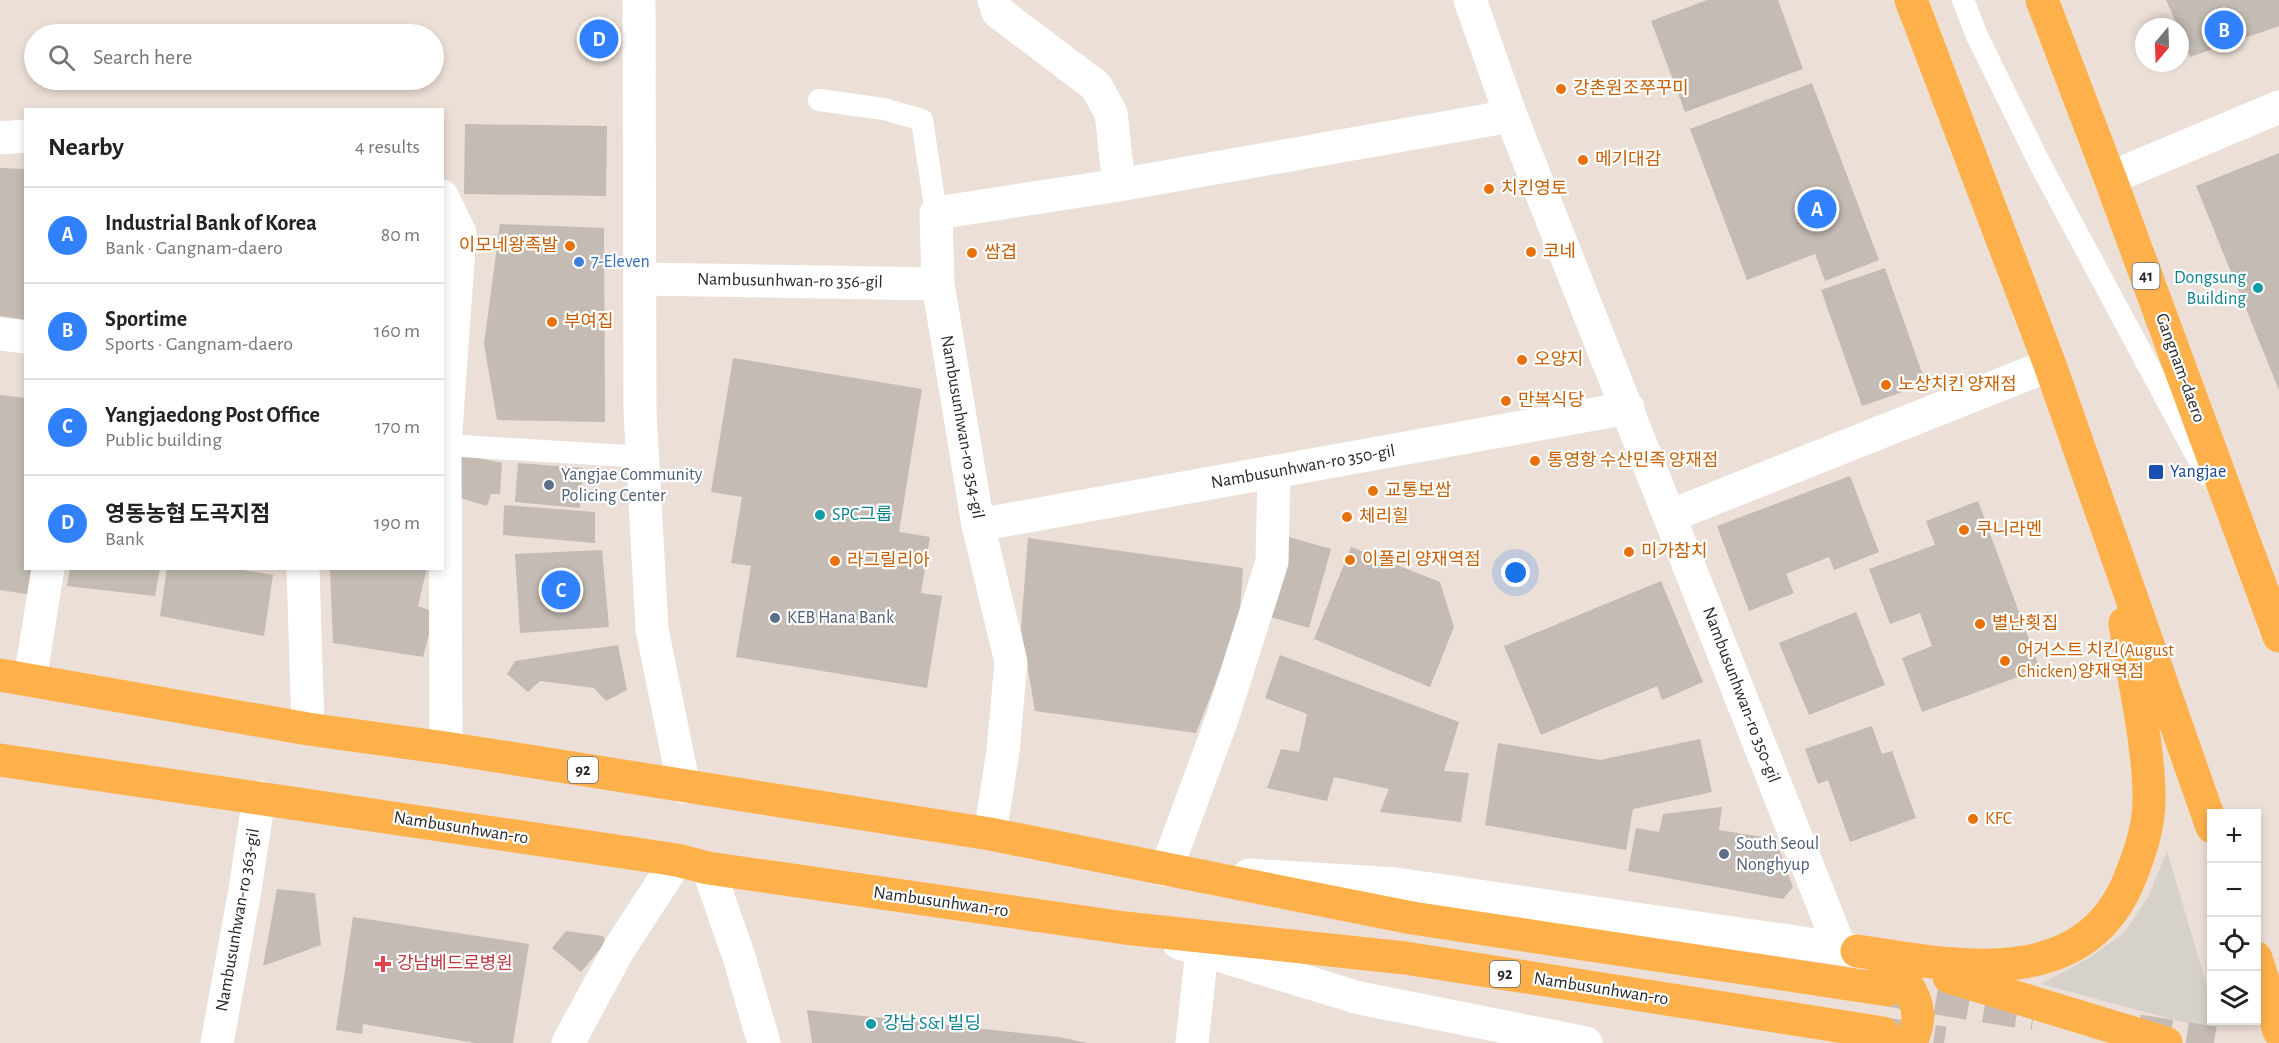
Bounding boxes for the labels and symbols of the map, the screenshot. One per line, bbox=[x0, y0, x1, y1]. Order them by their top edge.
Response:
pin: B bbox=[2204, 8, 2244, 52]
pin: D bbox=[580, 16, 618, 62]
north arrow bbox=[2135, 18, 2189, 72]
place label: 강촌원조쭈꾸미 bbox=[1573, 78, 1689, 98]
marker: 강촌원조쭈꾸미 bbox=[1554, 82, 1568, 96]
place label: 메기대감 bbox=[1595, 149, 1661, 169]
marker: 메기대감 bbox=[1576, 153, 1590, 167]
place label: 치킨영토 bbox=[1501, 178, 1567, 198]
marker: 치킨영토 bbox=[1482, 182, 1496, 196]
pin: A bbox=[1798, 186, 1836, 232]
place label: 이모네왕족발 bbox=[459, 235, 558, 255]
marker: 이모네왕족발 bbox=[563, 239, 577, 253]
place label: 코네 bbox=[1543, 241, 1576, 261]
place label: 쌈겹 bbox=[984, 243, 1017, 262]
marker: 코네 bbox=[1524, 245, 1538, 259]
marker: 쌈겹 bbox=[965, 246, 979, 260]
place label: 7-Eleven bbox=[591, 253, 650, 271]
marker: 7-Eleven bbox=[572, 255, 586, 269]
road number: 41 bbox=[2132, 263, 2160, 289]
place label: Dongsung Building bbox=[2174, 269, 2246, 308]
street label: Nambusunhwan-ro 356-gil bbox=[697, 270, 883, 292]
marker: Dongsung Building bbox=[2251, 281, 2265, 295]
street label: Gangnam-daero bbox=[2152, 311, 2208, 425]
place label: 부여집 bbox=[564, 312, 614, 331]
marker: 부여집 bbox=[545, 315, 559, 329]
street label: Nambusunhwan-ro 354-gil bbox=[937, 334, 987, 520]
place label: 오양지 bbox=[1534, 349, 1584, 369]
marker: 오양지 bbox=[1515, 353, 1529, 367]
place label: 노상치킨 양재점 bbox=[1898, 374, 2017, 394]
marker: 노상치킨 양재점 bbox=[1879, 378, 1893, 392]
place label: 만복식당 bbox=[1518, 390, 1584, 410]
marker: 만복식당 bbox=[1499, 394, 1513, 408]
street label: Nambusunhwan-ro 350-gil bbox=[1209, 442, 1397, 492]
place label: 통영항 수산민족 양재점 bbox=[1547, 450, 1719, 470]
marker: 통영항 수산민족 양재점 bbox=[1528, 454, 1542, 468]
marker: Yangjae bbox=[2147, 463, 2165, 481]
place label: Yangjae bbox=[2170, 463, 2226, 481]
place label: Yangjae Community Policing Center bbox=[561, 466, 703, 505]
marker: Yangjae Community Policing Center bbox=[542, 478, 556, 492]
place label: 교통보쌈 bbox=[1385, 481, 1451, 500]
marker: 교통보쌈 bbox=[1366, 484, 1380, 498]
place label: SPC그룹 bbox=[832, 505, 892, 524]
place label: 체리힐 bbox=[1359, 506, 1409, 526]
marker: SPC그룹 bbox=[813, 508, 827, 522]
marker: 체리힐 bbox=[1340, 510, 1354, 524]
place label: 쿠니라멘 bbox=[1976, 519, 2042, 539]
marker: 쿠니라멘 bbox=[1957, 523, 1971, 537]
place label: 미가참치 bbox=[1641, 541, 1707, 561]
marker: 미가참치 bbox=[1622, 545, 1636, 559]
place label: 이풀리 양재역점 bbox=[1362, 549, 1481, 569]
place label: 라그릴리아 bbox=[847, 550, 930, 570]
marker: 이풀리 양재역점 bbox=[1343, 553, 1357, 567]
marker: 라그릴리아 bbox=[828, 554, 842, 568]
your location bbox=[1501, 558, 1530, 587]
pin: C bbox=[542, 568, 580, 612]
street label: Nambusunhwan-ro 350-gil bbox=[1699, 605, 1783, 785]
place label: KEB Hana Bank bbox=[787, 609, 895, 627]
marker: KEB Hana Bank bbox=[768, 611, 782, 625]
place label: 별난횟집 bbox=[1992, 613, 2058, 633]
marker: 별난횟집 bbox=[1973, 617, 1987, 631]
place label: 어거스트 치킨(August Chicken)양재역점 bbox=[2017, 640, 2174, 681]
marker: 어거스트 치킨(August Chicken)양재역점 bbox=[1998, 654, 2012, 668]
road number: 92 bbox=[568, 757, 598, 783]
street label: Nambusunhwan-ro bbox=[392, 808, 530, 848]
place label: KFC bbox=[1985, 810, 2012, 828]
marker: KFC bbox=[1966, 812, 1980, 826]
street label: Nambusunhwan-ro 363-gil bbox=[213, 827, 263, 1013]
place label: South Seoul Nonghyup bbox=[1736, 835, 1819, 874]
marker: South Seoul Nonghyup bbox=[1717, 847, 1731, 861]
street label: Nambusunhwan-ro bbox=[872, 884, 1010, 920]
place label: 강남베드로병원 bbox=[397, 953, 513, 973]
marker: 강남베드로병원 bbox=[374, 955, 392, 973]
road number: 92 bbox=[1490, 961, 1520, 987]
street label: Nambusunhwan-ro bbox=[1532, 969, 1670, 1009]
place label: 강남 S&I 빌딩 bbox=[883, 1013, 981, 1033]
marker: 강남 S&I 빌딩 bbox=[864, 1017, 878, 1031]

